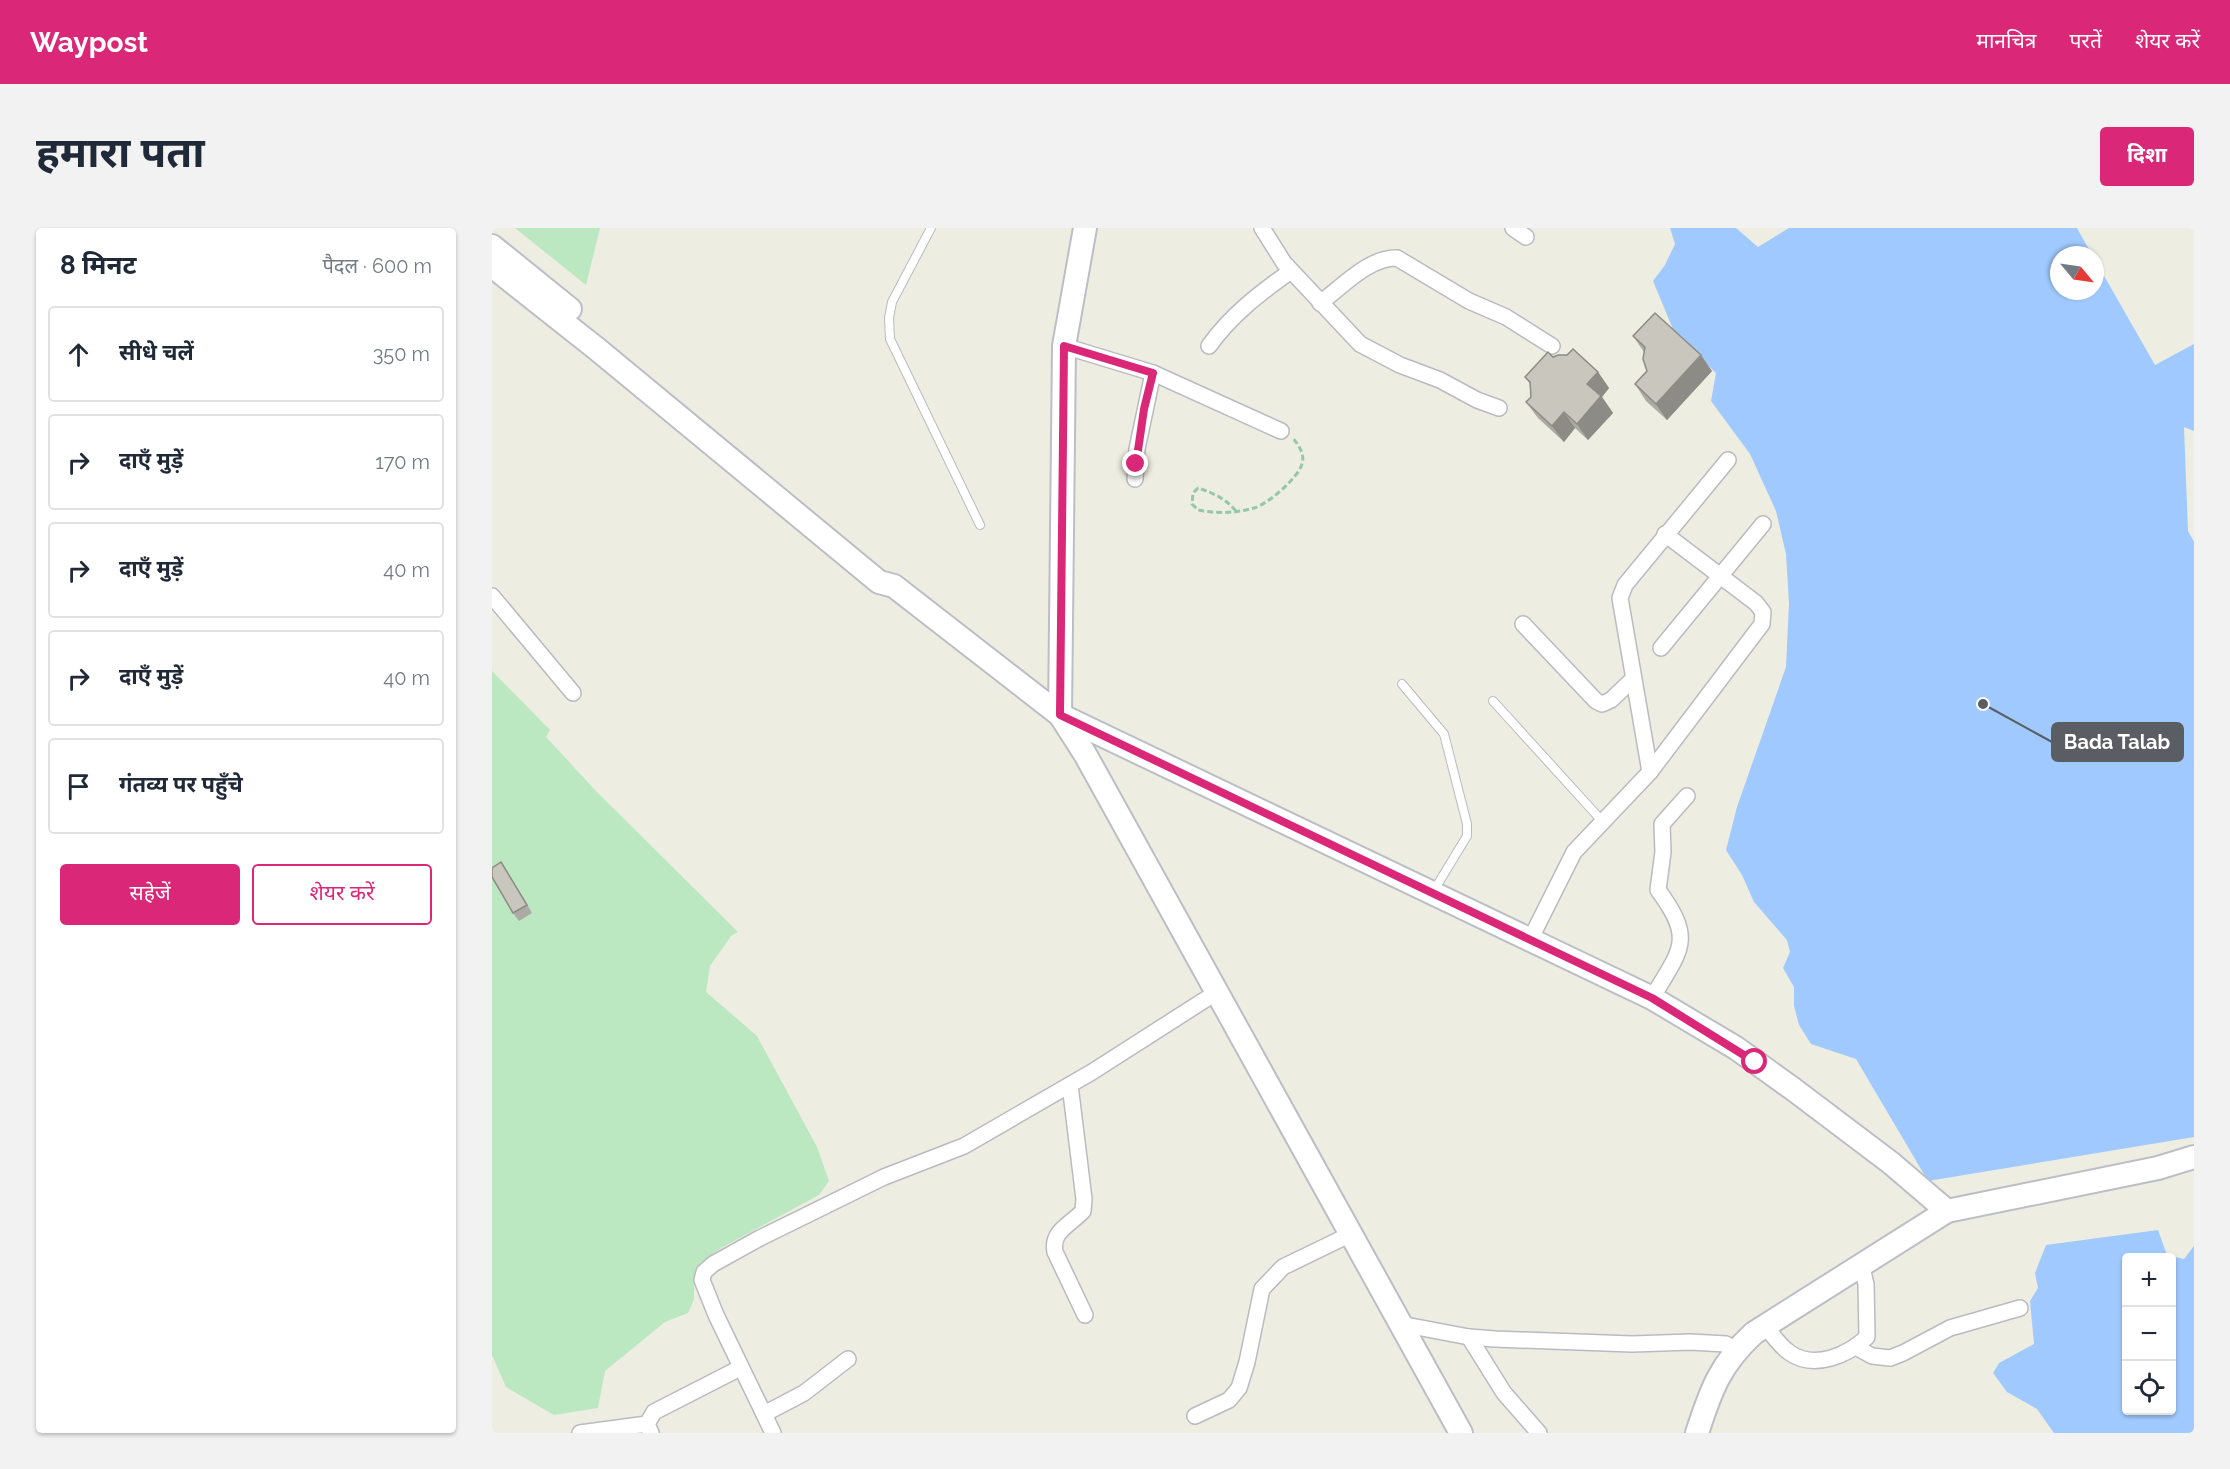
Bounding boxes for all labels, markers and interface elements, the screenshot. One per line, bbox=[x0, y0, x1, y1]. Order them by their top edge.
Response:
text: Waypost bbox=[30, 26, 148, 59]
text: मानचित्र bbox=[1976, 28, 2036, 53]
text: परतें bbox=[2069, 28, 2102, 53]
text: शेयर करें bbox=[2135, 28, 2200, 53]
button: दिशा bbox=[2100, 127, 2194, 186]
text: हमारा पता bbox=[36, 128, 205, 177]
north arrow bbox=[2050, 246, 2104, 300]
text: 8 मिनट bbox=[60, 250, 137, 280]
text: पैदल · 600 m bbox=[322, 254, 432, 278]
icon: ahead bbox=[62, 338, 95, 371]
text: सीधे चलें bbox=[119, 339, 194, 365]
text: 350 m bbox=[373, 342, 430, 366]
icon: right bbox=[62, 446, 95, 479]
text: दाएँ मुड़ें bbox=[119, 447, 183, 473]
text: 170 m bbox=[375, 450, 430, 474]
route end bbox=[1122, 450, 1148, 476]
icon: right bbox=[62, 554, 95, 587]
text: दाएँ मुड़ें bbox=[119, 555, 183, 581]
text: 40 m bbox=[383, 558, 430, 582]
icon: right bbox=[62, 662, 95, 695]
text: दाएँ मुड़ें bbox=[119, 663, 183, 689]
text: 40 m bbox=[383, 666, 430, 690]
callout: Bada Talab bbox=[2052, 723, 2183, 761]
text: Bada Talab bbox=[2064, 730, 2170, 754]
icon: arrive bbox=[62, 770, 95, 803]
text: गंतव्य पर पहुँचे bbox=[119, 771, 243, 797]
button: सहेजें bbox=[60, 864, 240, 925]
button: शेयर करें bbox=[252, 864, 432, 925]
route start bbox=[1741, 1048, 1767, 1074]
map controls bbox=[2122, 1253, 2176, 1415]
button: + bbox=[2122, 1253, 2176, 1307]
button: − bbox=[2122, 1307, 2176, 1361]
button: locate bbox=[2122, 1361, 2176, 1415]

